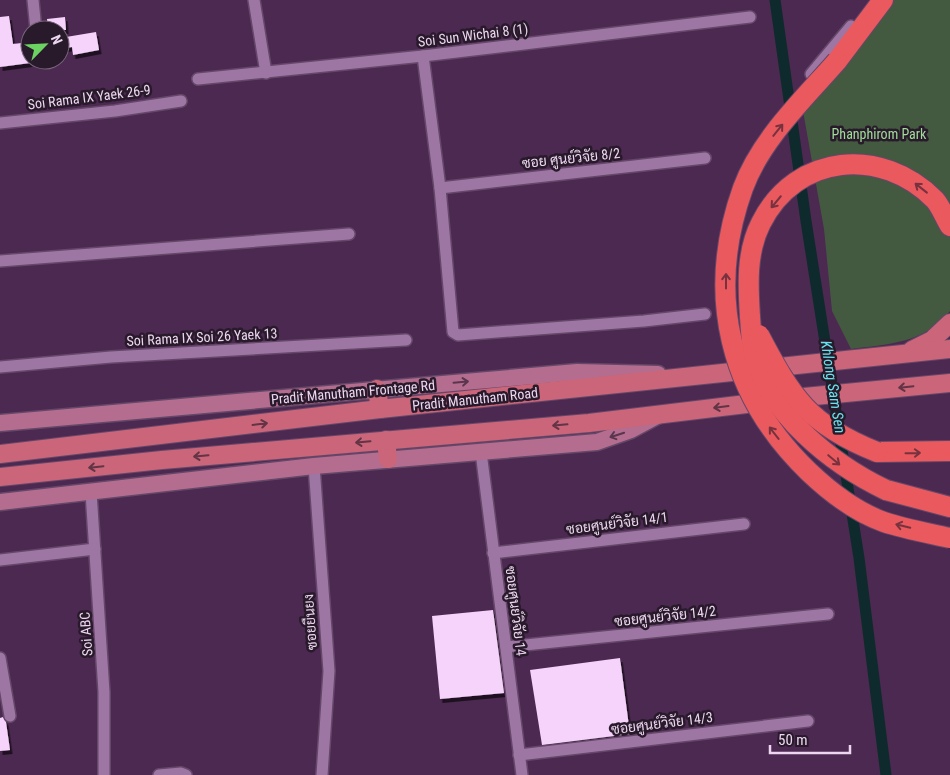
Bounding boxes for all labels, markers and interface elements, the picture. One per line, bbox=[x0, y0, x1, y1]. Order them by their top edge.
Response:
north arrow bbox=[20, 20, 70, 70]
street label: Soi Sun Wichai 8 (1) bbox=[417, 20, 529, 51]
text: N bbox=[48, 33, 66, 47]
street label: Soi Rama IX Yaek 26-9 bbox=[27, 82, 151, 112]
one-way arrow bbox=[772, 124, 783, 137]
park label: Phanphirom Park bbox=[832, 126, 927, 142]
street label: ซอย ศูนย์วิจัย 8/2 bbox=[521, 144, 621, 173]
one-way arrow bbox=[915, 183, 928, 194]
one-way arrow bbox=[771, 195, 782, 208]
one-way arrow bbox=[721, 273, 731, 290]
street label: Soi Rama IX Soi 26 Yaek 13 bbox=[126, 325, 278, 349]
water label: Khlong Sam Sen bbox=[817, 339, 849, 435]
street label: Pradit Manutham Frontage Rd bbox=[270, 377, 436, 407]
one-way arrow bbox=[453, 377, 469, 387]
one-way arrow bbox=[898, 382, 914, 392]
street label: Pradit Manutham Road bbox=[411, 384, 539, 414]
one-way arrow bbox=[714, 402, 730, 412]
one-way arrow bbox=[252, 419, 268, 429]
one-way arrow bbox=[552, 420, 568, 430]
one-way arrow bbox=[768, 427, 779, 440]
one-way arrow bbox=[610, 431, 625, 440]
one-way arrow bbox=[355, 437, 371, 447]
one-way arrow bbox=[905, 448, 921, 457]
one-way arrow bbox=[193, 452, 209, 461]
one-way arrow bbox=[827, 454, 840, 465]
one-way arrow bbox=[89, 462, 105, 472]
street label: ซอยศูนย์วิจัย 14/1 bbox=[565, 508, 669, 539]
one-way arrow bbox=[895, 521, 911, 530]
street label: ซอยศูนย์วิจัย 14 bbox=[501, 565, 530, 657]
street label: ซอยยืนยง bbox=[299, 593, 320, 651]
street label: ซอยศูนย์วิจัย 14/2 bbox=[613, 602, 717, 631]
street label: Soi ABC bbox=[76, 611, 96, 657]
street label: ซอยศูนย์วิจัย 14/3 bbox=[610, 708, 714, 739]
scale bar bbox=[770, 722, 850, 754]
text: 50 m bbox=[778, 731, 808, 749]

